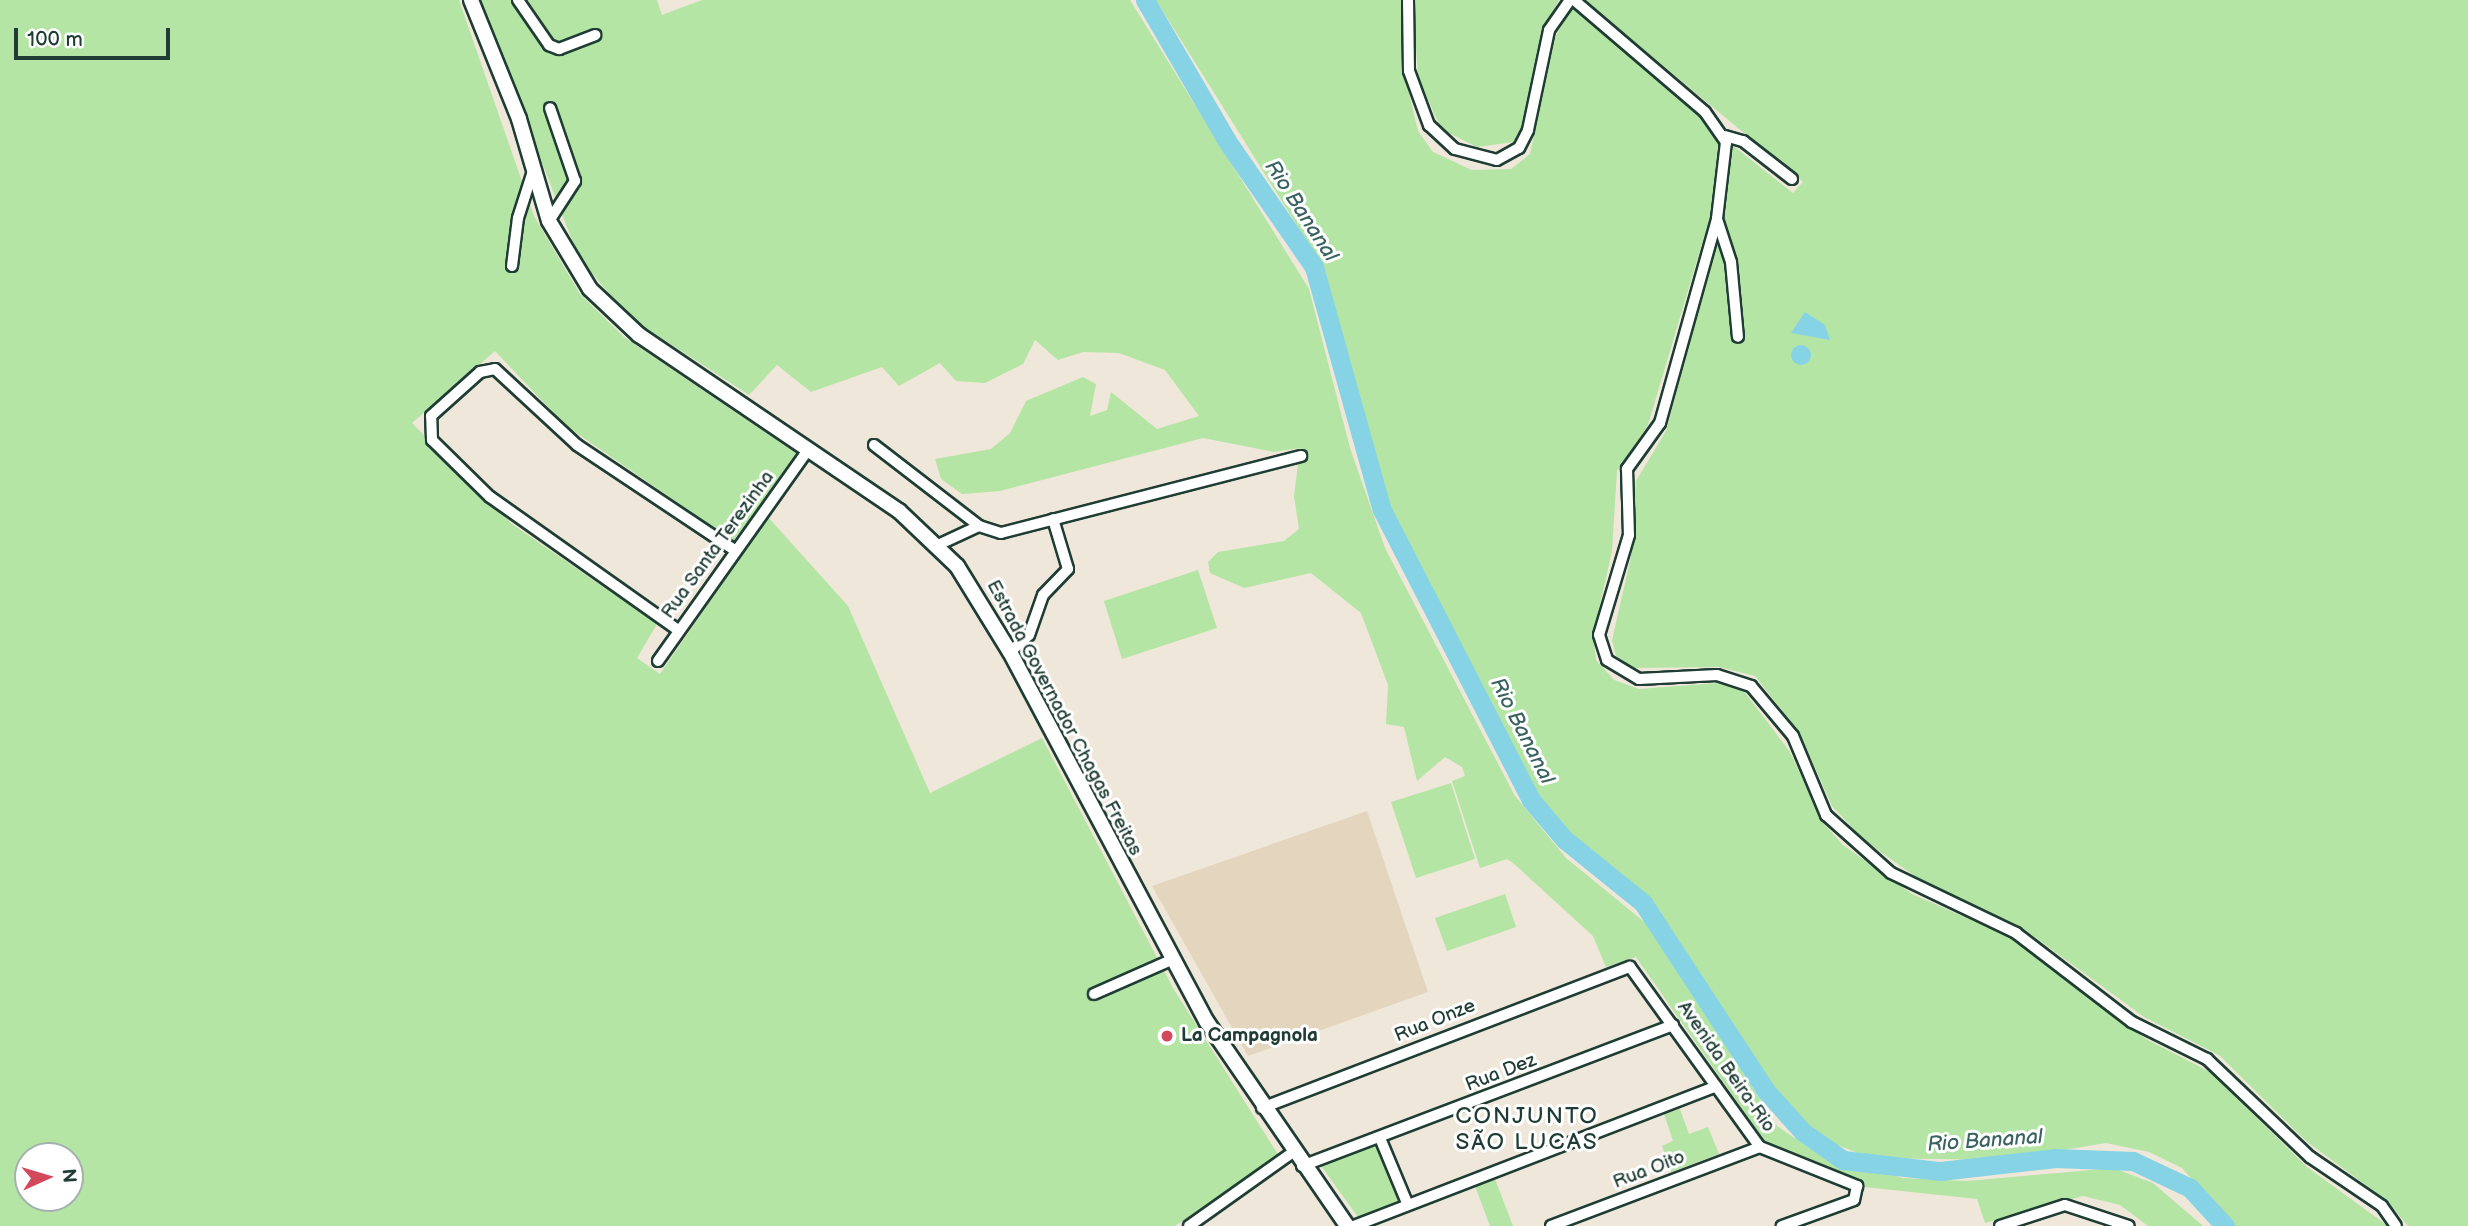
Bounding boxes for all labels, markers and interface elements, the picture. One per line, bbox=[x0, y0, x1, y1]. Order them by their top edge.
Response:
scale bar bbox=[18, 14, 173, 58]
text: 100 m bbox=[27, 27, 83, 52]
water label: Rio Bananal bbox=[1259, 156, 1343, 266]
street label: Rua Santa Terezinha bbox=[656, 466, 780, 624]
street label: Estrada Governador Chagas Freitas bbox=[981, 576, 1147, 860]
water label: Rio Bananal bbox=[1484, 674, 1560, 788]
street label: Rua Onze bbox=[1391, 994, 1479, 1048]
street label: Avenida Beira-Rio bbox=[1672, 997, 1780, 1137]
place label: La Campagnola bbox=[1181, 1025, 1318, 1047]
marker: La Campagnola bbox=[1159, 1028, 1175, 1044]
street label: Rua Dez bbox=[1462, 1049, 1540, 1097]
district label: CONJUNTO SÃO LUCAS bbox=[1456, 1102, 1598, 1156]
water label: Rio Bananal bbox=[1926, 1124, 2044, 1158]
north arrow bbox=[14, 1142, 84, 1212]
street label: Rua Oito bbox=[1610, 1146, 1688, 1194]
text: N bbox=[56, 1168, 80, 1184]

